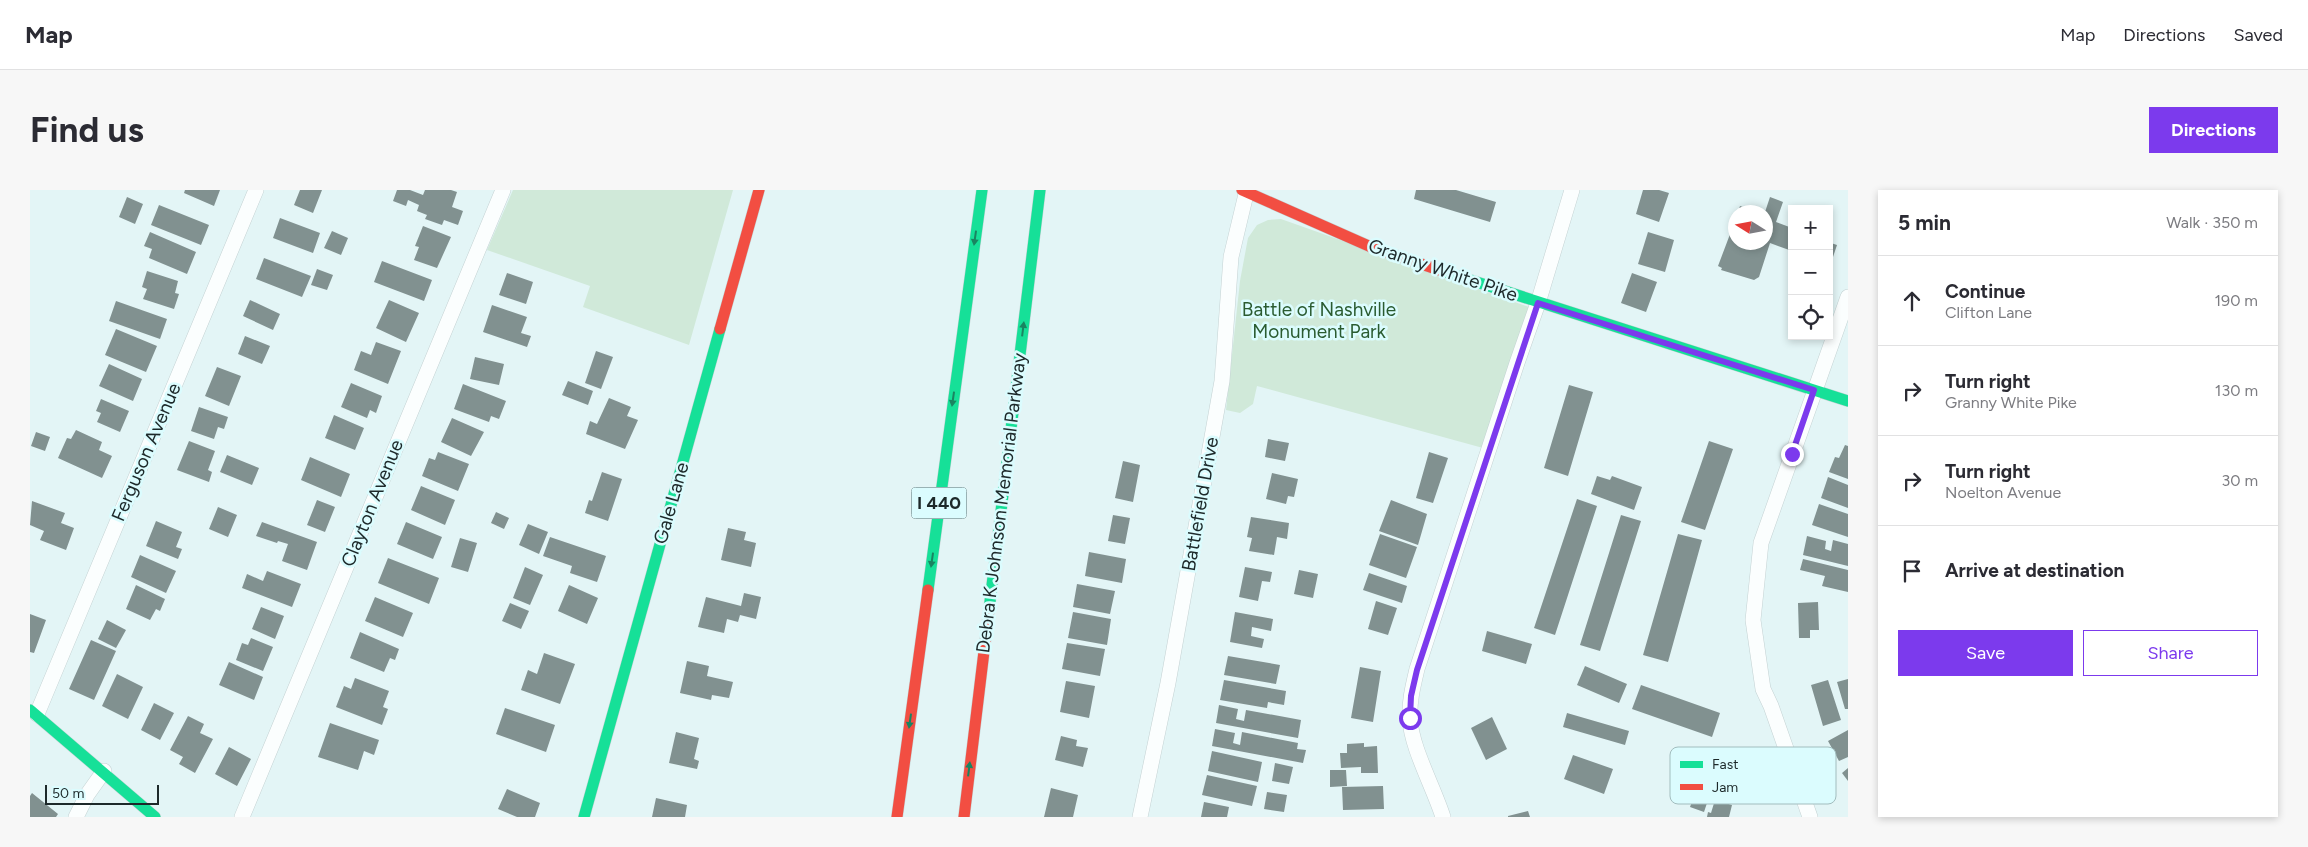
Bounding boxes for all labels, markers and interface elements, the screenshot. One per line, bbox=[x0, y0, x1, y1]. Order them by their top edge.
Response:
text: Map bbox=[25, 20, 73, 49]
text: Map bbox=[2060, 24, 2095, 46]
text: Directions bbox=[2123, 24, 2205, 46]
text: Saved bbox=[2233, 24, 2283, 46]
button: Directions bbox=[2149, 107, 2278, 153]
text: Find us bbox=[30, 109, 144, 151]
north arrow bbox=[1728, 205, 1773, 250]
map controls bbox=[1788, 205, 1833, 340]
button: + bbox=[1788, 205, 1833, 250]
text: 5 min bbox=[1898, 210, 1951, 235]
text: Walk · 350 m bbox=[2166, 213, 2258, 232]
one-way arrow bbox=[971, 231, 979, 247]
street label: Granny White Pike bbox=[1365, 234, 1521, 306]
button: − bbox=[1788, 250, 1833, 295]
text: Continue bbox=[1945, 280, 2025, 303]
icon: ahead bbox=[1898, 287, 1926, 315]
text: 190 m bbox=[2215, 291, 2258, 310]
button: locate bbox=[1788, 295, 1833, 340]
park label: Battle of Nashville Monument Park bbox=[1242, 298, 1396, 343]
text: Clifton Lane bbox=[1945, 303, 2032, 322]
one-way arrow bbox=[1019, 321, 1027, 337]
street label: Debra K Johnson Memorial Parkway bbox=[971, 352, 1031, 654]
text: Turn right bbox=[1945, 370, 2031, 393]
icon: right bbox=[1898, 377, 1926, 405]
street label: Ferguson Avenue bbox=[106, 379, 186, 525]
text: 130 m bbox=[2215, 381, 2258, 400]
one-way arrow bbox=[949, 392, 957, 408]
text: Granny White Pike bbox=[1945, 393, 2077, 412]
street label: Battlefield Drive bbox=[1177, 435, 1223, 573]
street label: Clayton Avenue bbox=[336, 436, 408, 570]
route end bbox=[1781, 443, 1804, 466]
street label: Gale Lane bbox=[648, 459, 694, 547]
text: Turn right bbox=[1945, 460, 2031, 483]
icon: right bbox=[1898, 467, 1926, 495]
text: 30 m bbox=[2221, 471, 2258, 490]
text: Noelton Avenue bbox=[1945, 483, 2061, 502]
road number: I 440 bbox=[912, 488, 966, 518]
one-way arrow bbox=[927, 553, 935, 569]
icon: arrive bbox=[1898, 557, 1926, 585]
text: Arrive at destination bbox=[1945, 559, 2124, 582]
button: Save bbox=[1898, 630, 2073, 676]
button: Share bbox=[2083, 630, 2258, 676]
route start bbox=[1399, 707, 1422, 730]
one-way arrow bbox=[906, 714, 914, 730]
legend bbox=[1670, 747, 1836, 804]
text: Fast bbox=[1712, 756, 1738, 773]
one-way arrow bbox=[965, 760, 973, 776]
text: Jam bbox=[1712, 779, 1738, 796]
scale bar bbox=[45, 782, 159, 805]
text: 50 m bbox=[52, 785, 84, 802]

